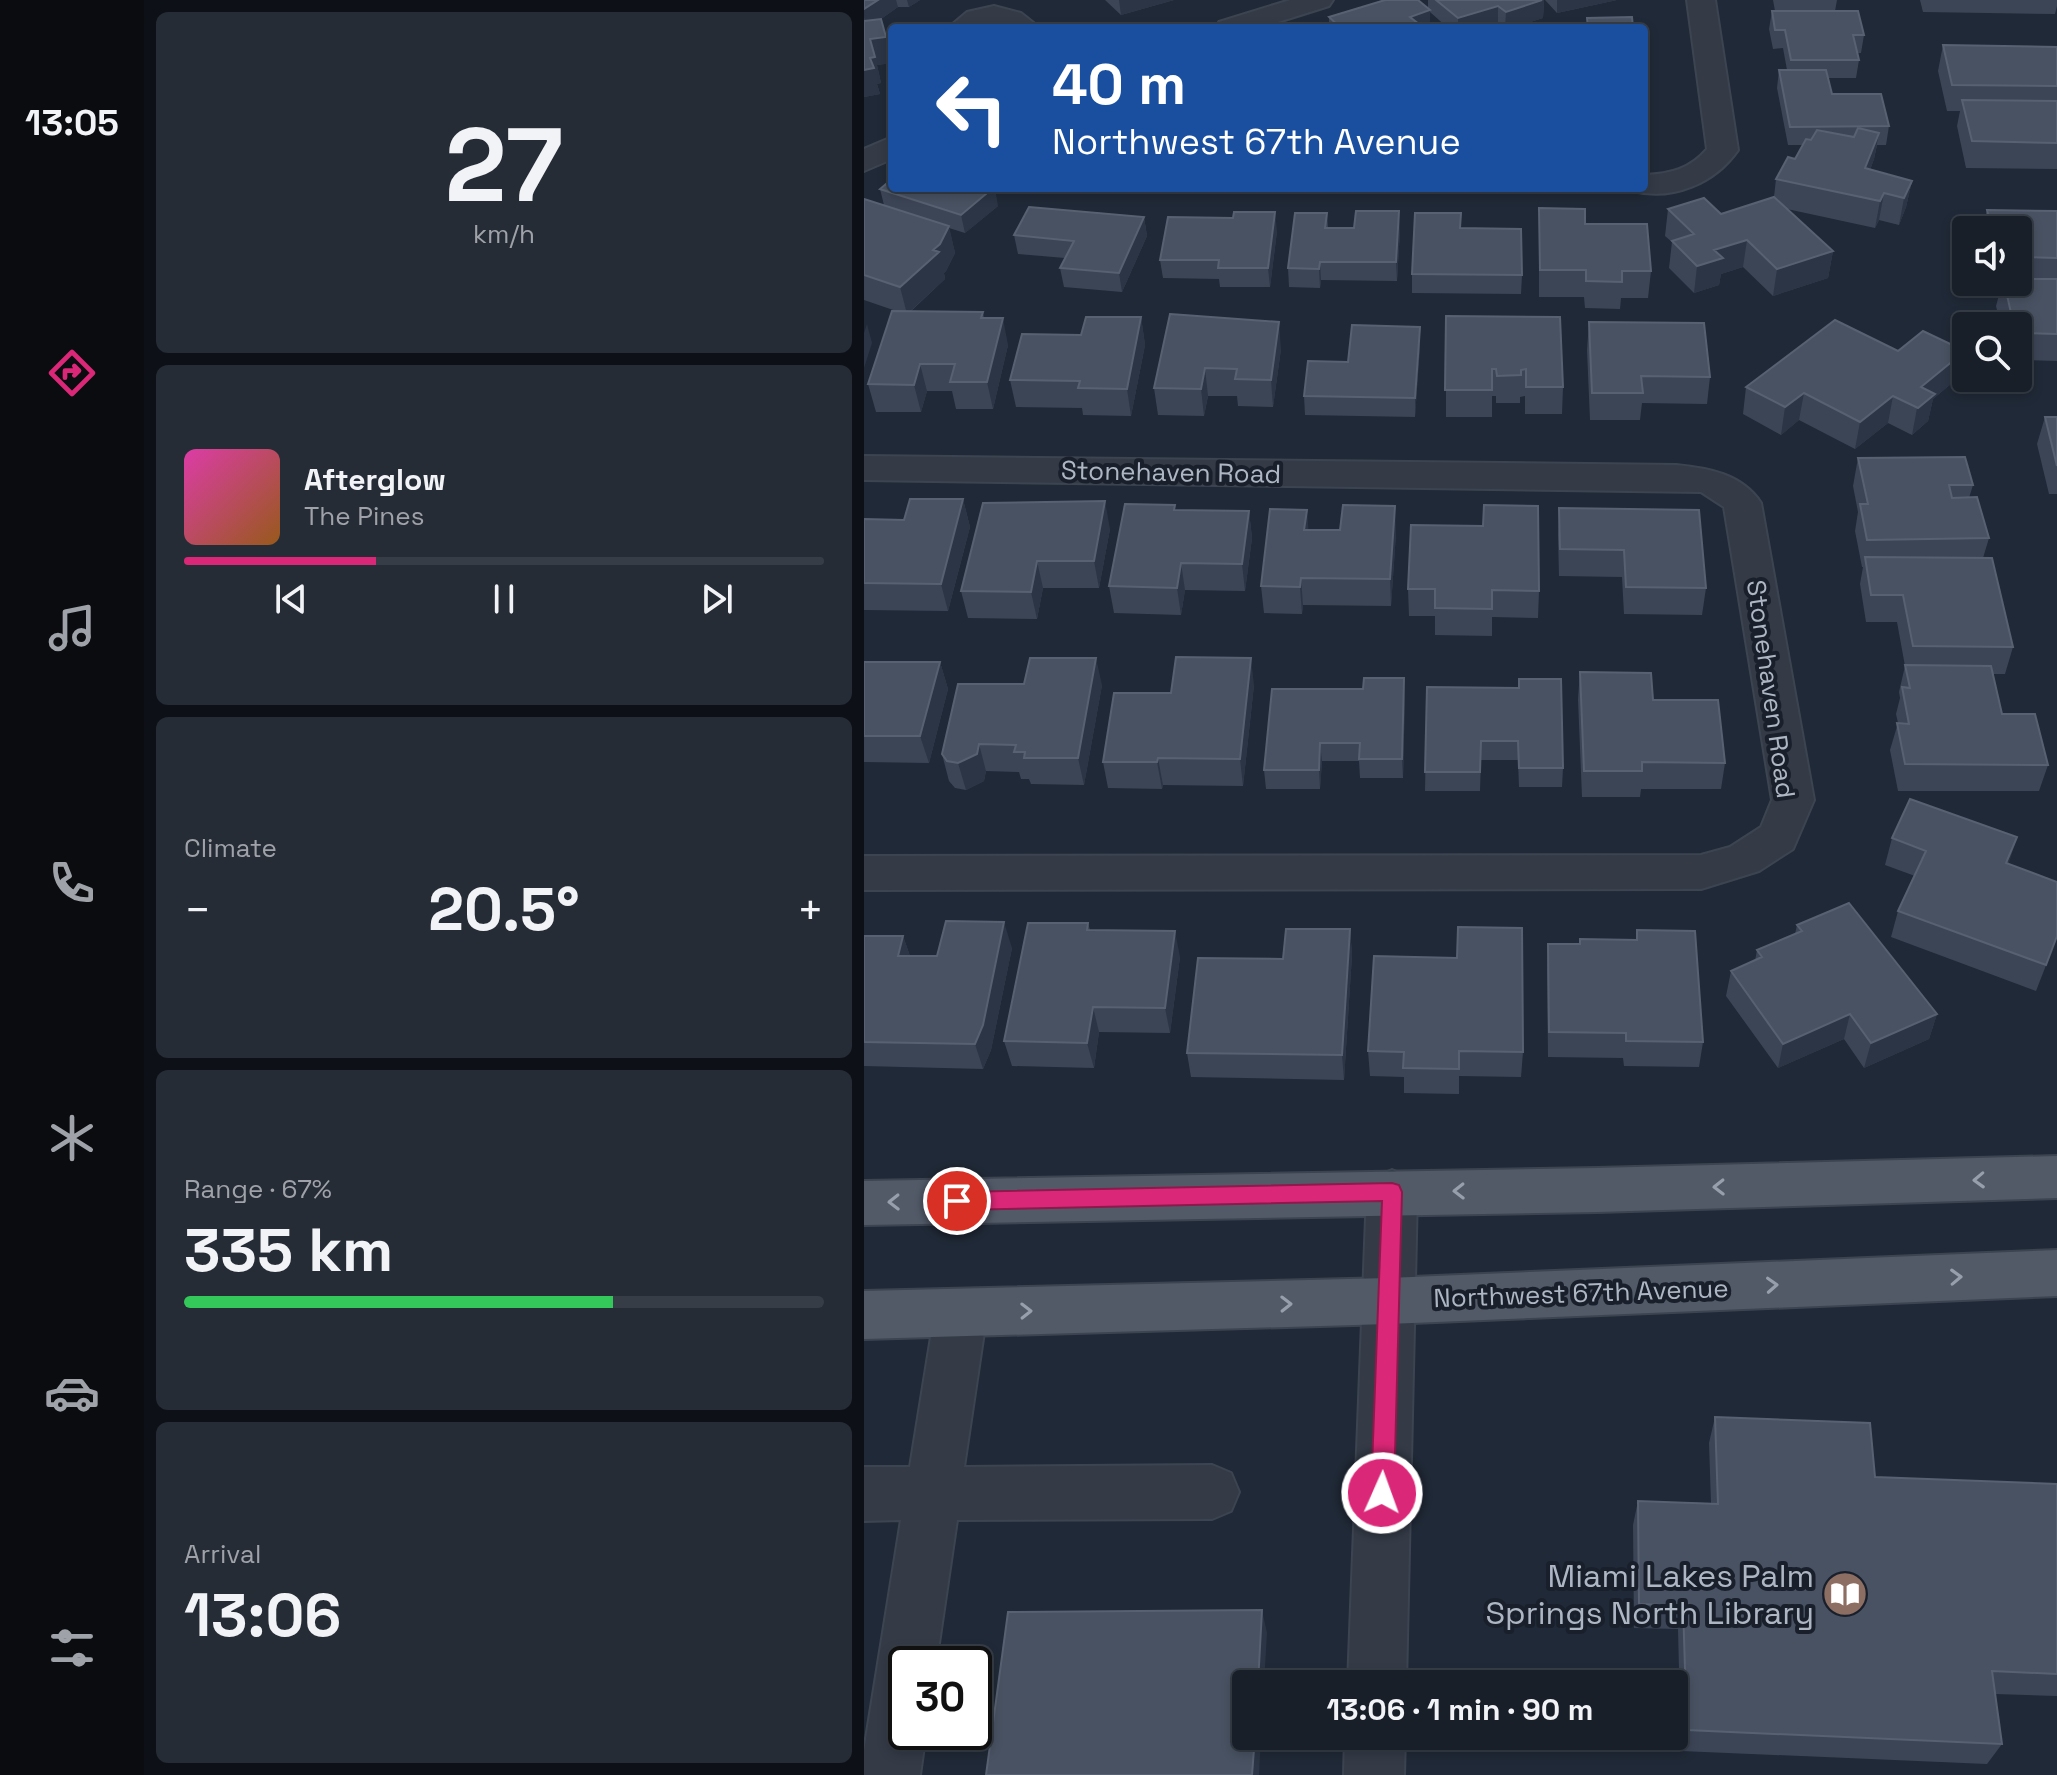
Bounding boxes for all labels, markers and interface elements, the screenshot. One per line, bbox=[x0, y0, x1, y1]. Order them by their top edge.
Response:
text: 40 m bbox=[1052, 49, 1186, 120]
icon: left bbox=[920, 56, 1024, 160]
text: 27 bbox=[445, 99, 563, 231]
text: 13:05 bbox=[25, 100, 119, 146]
text: Northwest 67th Avenue bbox=[1052, 119, 1461, 165]
map controls bbox=[1952, 216, 2032, 392]
button: sound bbox=[1952, 216, 2032, 296]
text: km/h bbox=[473, 217, 535, 251]
button: search bbox=[1952, 312, 2032, 392]
icon: directions bbox=[44, 345, 100, 401]
street label: Stonehaven Road bbox=[1061, 453, 1281, 491]
text: Afterglow bbox=[304, 460, 446, 499]
text: The Pines bbox=[304, 499, 424, 533]
icon: previous bbox=[269, 577, 313, 621]
icon: pause bbox=[482, 577, 526, 621]
icon: next bbox=[695, 577, 739, 621]
street label: Stonehaven Road bbox=[1739, 578, 1803, 800]
icon: music bbox=[44, 600, 100, 656]
text: Climate bbox=[184, 831, 277, 865]
icon: phone bbox=[44, 855, 100, 911]
text: 20.5° bbox=[428, 871, 580, 948]
text: − bbox=[184, 882, 211, 938]
text: + bbox=[797, 882, 824, 938]
icon: climate bbox=[44, 1110, 100, 1166]
pin bbox=[923, 1167, 991, 1235]
one-way arrow bbox=[1972, 1171, 1985, 1188]
text: Range · 67% bbox=[184, 1172, 332, 1206]
one-way arrow bbox=[1712, 1178, 1725, 1195]
icon: arrive bbox=[935, 1179, 979, 1223]
one-way arrow bbox=[1452, 1182, 1465, 1200]
one-way arrow bbox=[887, 1194, 900, 1211]
text: 335 km bbox=[184, 1212, 393, 1289]
one-way arrow bbox=[1950, 1269, 1963, 1286]
street label: Northwest 67th Avenue bbox=[1433, 1271, 1729, 1315]
one-way arrow bbox=[1766, 1277, 1779, 1294]
one-way arrow bbox=[1280, 1295, 1293, 1313]
one-way arrow bbox=[1020, 1302, 1033, 1319]
icon: car bbox=[44, 1365, 100, 1421]
position arrow bbox=[1340, 1451, 1424, 1535]
text: Arrival bbox=[184, 1537, 261, 1571]
place label: Miami Lakes Palm Springs North Library bbox=[1485, 1556, 1814, 1633]
library icon: Miami Lakes Palm Springs North Library bbox=[1821, 1570, 1869, 1618]
text: 13:06 bbox=[184, 1577, 341, 1654]
icon: filters bbox=[44, 1620, 100, 1676]
speed limit sign: 30 bbox=[888, 1646, 992, 1750]
text: 13:06 · 1 min · 90 m bbox=[1327, 1690, 1593, 1729]

